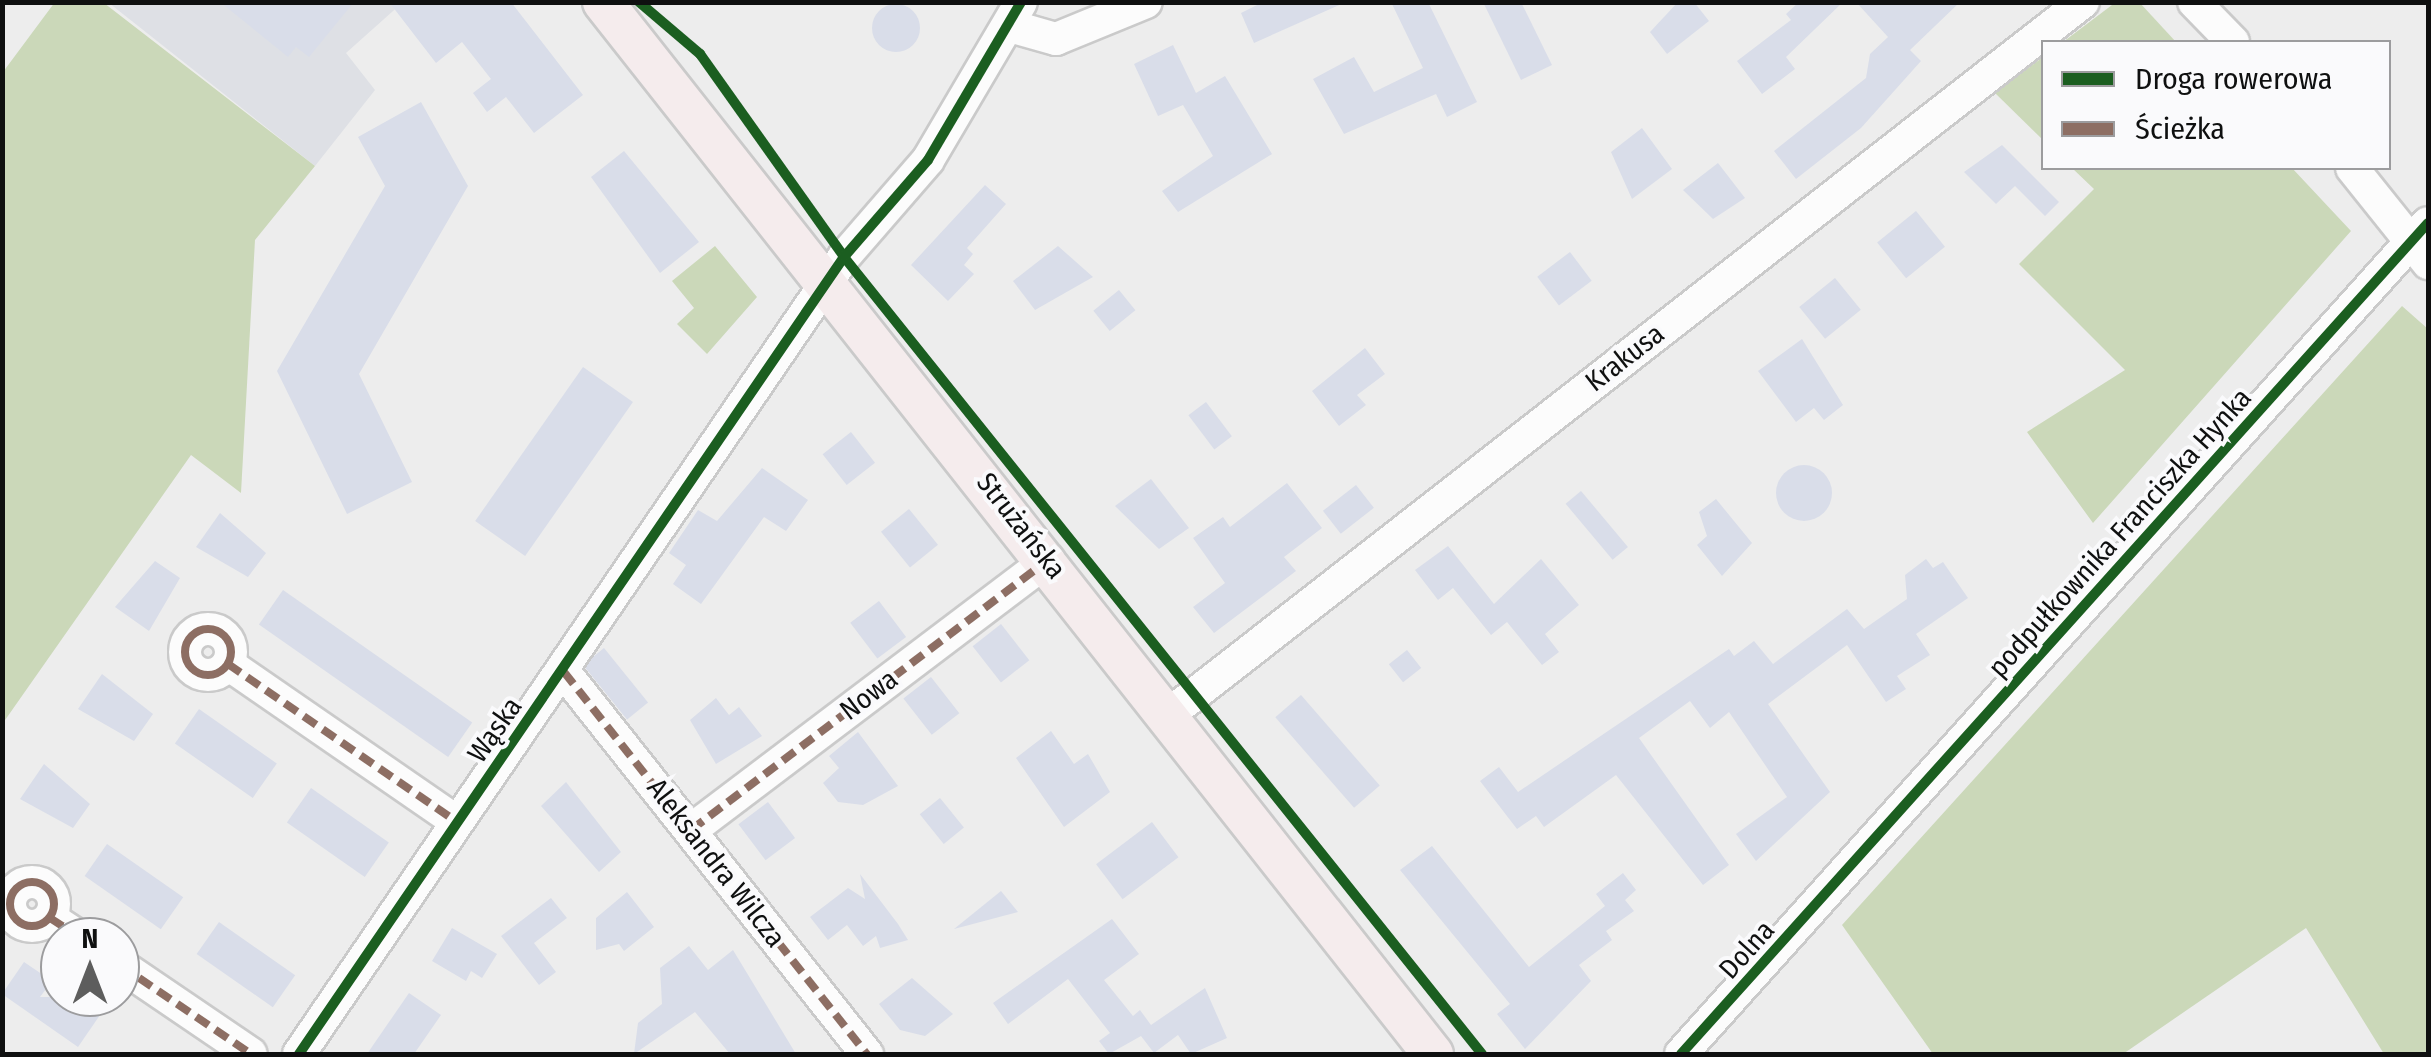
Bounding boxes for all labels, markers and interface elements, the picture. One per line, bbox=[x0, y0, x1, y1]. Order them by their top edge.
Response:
legend bbox=[2041, 40, 2391, 170]
text: Droga rowerowa bbox=[2135, 61, 2332, 97]
text: Ścieżka bbox=[2135, 111, 2225, 147]
street label: Krakusa bbox=[1579, 317, 1671, 399]
street label: podpułkownika Franciszka Hynka bbox=[1981, 382, 2259, 684]
street label: Strużańska bbox=[969, 466, 1073, 586]
street label: Nowa bbox=[834, 662, 904, 728]
street label: Wąska bbox=[461, 691, 529, 769]
street label: Aleksandra Wilcza bbox=[640, 772, 792, 954]
street label: Dolna bbox=[1712, 914, 1782, 986]
north arrow bbox=[40, 917, 140, 1017]
text: N bbox=[82, 922, 98, 955]

